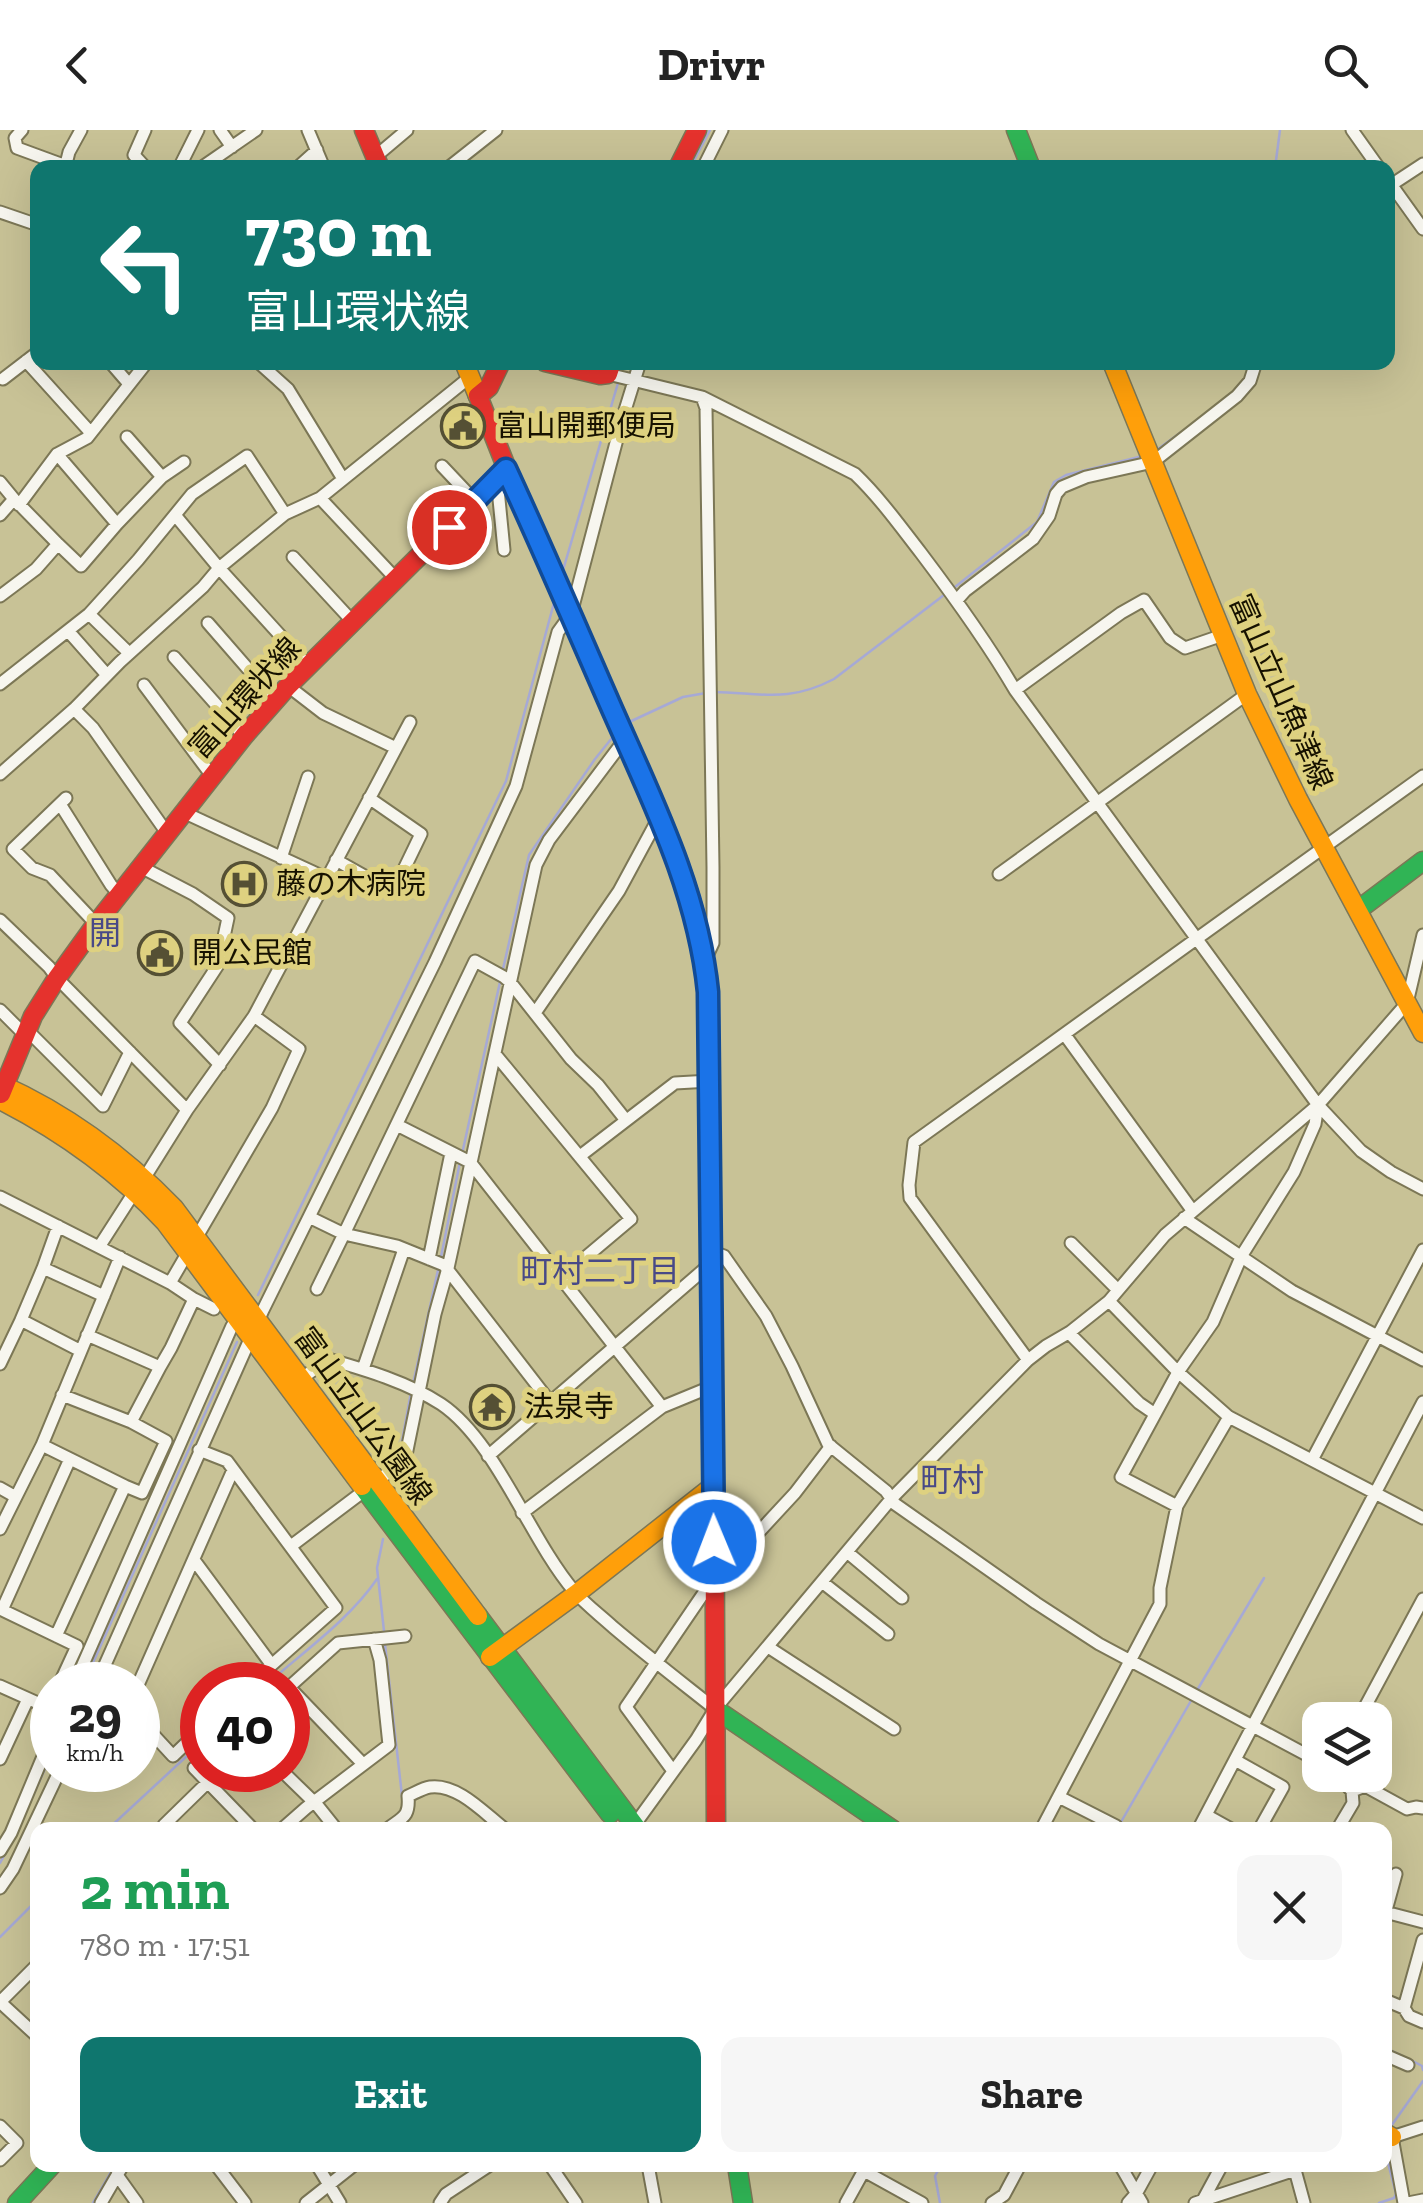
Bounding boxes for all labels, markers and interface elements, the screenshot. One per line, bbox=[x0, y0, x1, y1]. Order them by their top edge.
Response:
icon: back bbox=[50, 38, 105, 93]
text: Drivr bbox=[658, 38, 765, 92]
icon: search bbox=[1318, 38, 1373, 93]
text: 730 m bbox=[245, 190, 432, 274]
icon: left bbox=[80, 200, 210, 330]
text: 富山環状線 bbox=[245, 285, 470, 339]
public building icon: 富山開郵便局 bbox=[440, 403, 486, 449]
place label: 富山開郵便局 bbox=[496, 408, 676, 444]
pin bbox=[407, 485, 492, 570]
icon: arrive bbox=[422, 500, 477, 555]
street label: 富山立山魚津線 bbox=[1222, 589, 1340, 795]
street label: 富山環状線 bbox=[181, 630, 309, 766]
hospital icon: 藤の木病院 bbox=[221, 861, 267, 907]
place label: 藤の木病院 bbox=[276, 866, 426, 902]
district label: 開 bbox=[89, 914, 121, 952]
public building icon: 開公民館 bbox=[137, 930, 183, 976]
place label: 開公民館 bbox=[192, 935, 312, 971]
district label: 町村二丁目 bbox=[520, 1252, 680, 1290]
street label: 富山立山公園線 bbox=[287, 1320, 439, 1512]
temple icon: 法泉寺 bbox=[469, 1384, 515, 1430]
place label: 法泉寺 bbox=[524, 1389, 614, 1425]
district label: 町村 bbox=[920, 1461, 984, 1499]
position arrow bbox=[662, 1490, 766, 1594]
speed limit sign: 40 bbox=[180, 1662, 310, 1792]
text: 29 bbox=[68, 1685, 122, 1745]
map controls bbox=[1302, 1702, 1392, 1792]
button: layers bbox=[1302, 1702, 1392, 1792]
text: km/h bbox=[66, 1737, 124, 1767]
text: 2 min bbox=[80, 1852, 230, 1924]
button: close bbox=[1237, 1855, 1342, 1960]
text: 780 m · 17:51 bbox=[80, 1926, 250, 1964]
button: Exit bbox=[80, 2037, 701, 2152]
button: Share bbox=[721, 2037, 1342, 2152]

